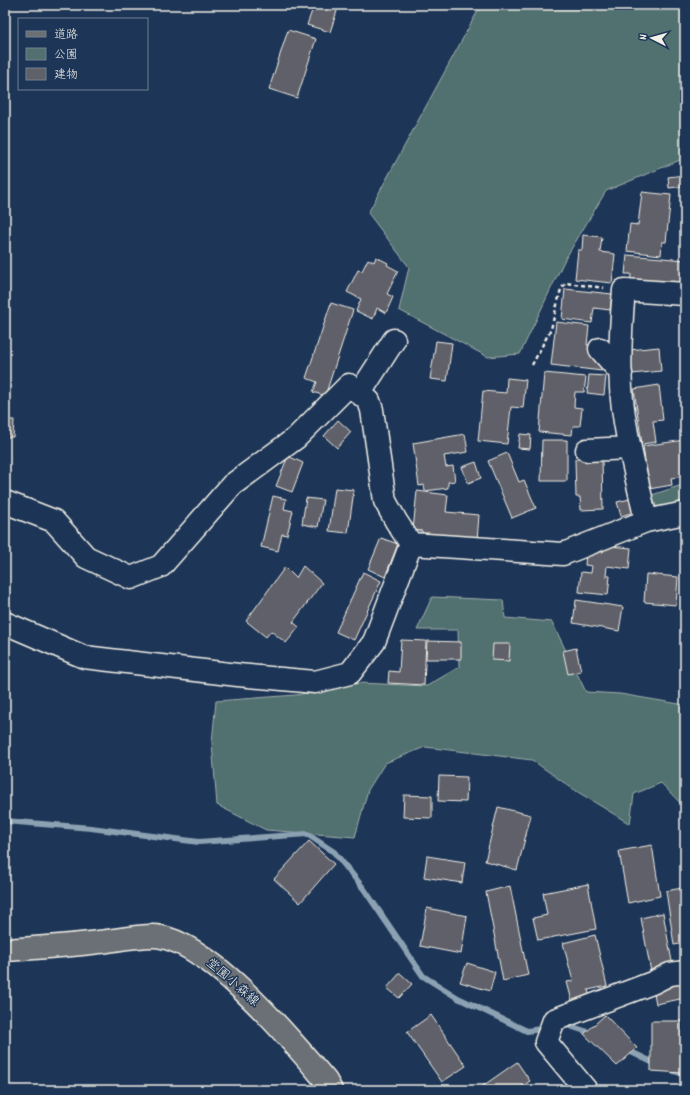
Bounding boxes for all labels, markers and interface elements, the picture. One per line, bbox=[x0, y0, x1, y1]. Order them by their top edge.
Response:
legend bbox=[18, 18, 148, 90]
north arrow bbox=[632, 18, 672, 58]
text: 道路 bbox=[54, 27, 78, 44]
text: N bbox=[636, 33, 652, 41]
text: 公園 bbox=[54, 47, 78, 64]
text: 建物 bbox=[54, 67, 78, 84]
street label: 堂園小森線 bbox=[201, 955, 264, 1012]

